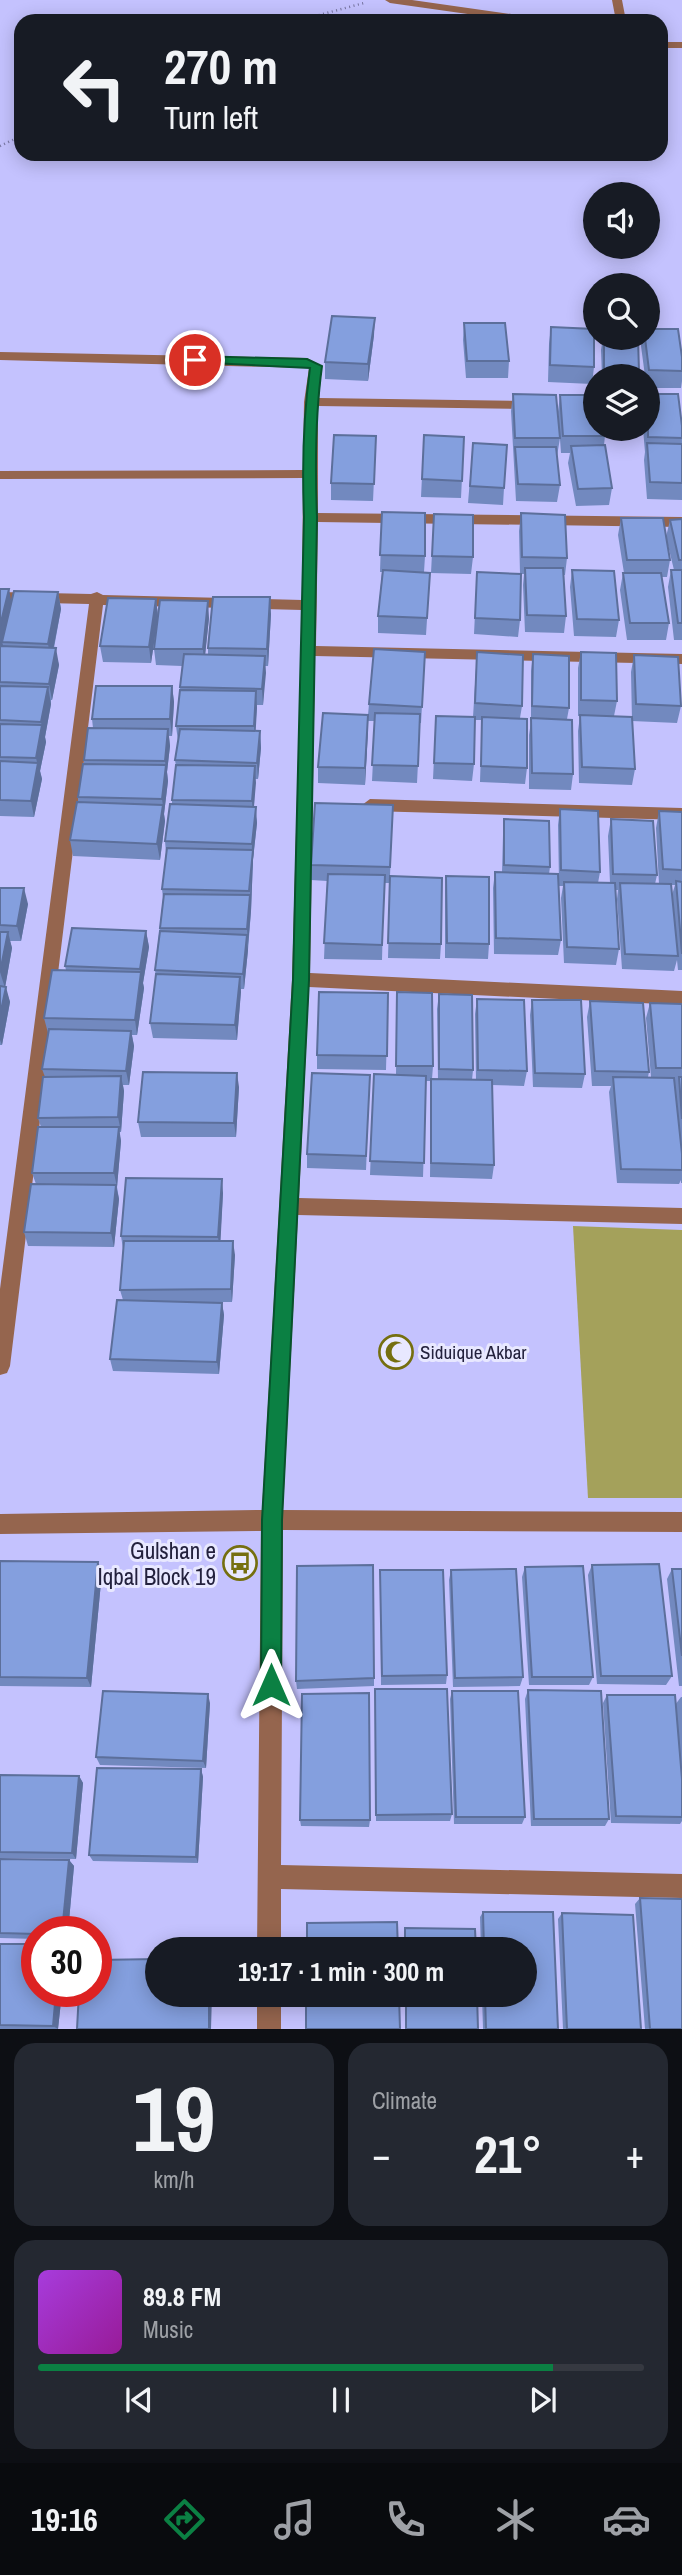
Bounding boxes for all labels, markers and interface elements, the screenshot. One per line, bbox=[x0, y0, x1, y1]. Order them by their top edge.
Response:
text: 270 m bbox=[164, 33, 278, 99]
icon: left bbox=[49, 42, 140, 133]
text: Turn left bbox=[164, 96, 258, 139]
map controls bbox=[583, 182, 660, 441]
button: sound bbox=[583, 182, 660, 259]
button: search bbox=[583, 273, 660, 350]
pin bbox=[165, 330, 225, 390]
icon: arrive bbox=[176, 341, 214, 379]
button: layers bbox=[583, 364, 660, 441]
mosque icon: Siduique Akbar bbox=[377, 1333, 415, 1371]
place label: Siduique Akbar bbox=[420, 1339, 527, 1365]
place label: Gulshan e Iqbal Block 19 bbox=[98, 1535, 216, 1592]
bus stop icon: Gulshan e Iqbal Block 19 bbox=[221, 1544, 259, 1582]
position arrow bbox=[234, 1648, 308, 1722]
speed limit sign: 30 bbox=[21, 1916, 112, 2007]
text: 19:17 · 1 min · 300 m bbox=[238, 1954, 444, 1989]
text: 19 bbox=[133, 2057, 216, 2179]
text: Climate bbox=[372, 2085, 437, 2116]
text: 21° bbox=[474, 2119, 542, 2189]
text: − bbox=[372, 2129, 390, 2180]
text: + bbox=[626, 2129, 644, 2180]
text: km/h bbox=[154, 2164, 194, 2195]
text: 89.8 FM bbox=[143, 2279, 221, 2314]
text: Music bbox=[143, 2314, 193, 2345]
icon: previous bbox=[120, 2381, 158, 2419]
icon: pause bbox=[322, 2381, 360, 2419]
icon: next bbox=[524, 2381, 562, 2419]
icon: directions bbox=[160, 2495, 209, 2544]
icon: music bbox=[270, 2495, 319, 2544]
icon: phone bbox=[381, 2495, 430, 2544]
icon: climate bbox=[491, 2495, 540, 2544]
icon: car bbox=[602, 2495, 651, 2544]
text: 19:16 bbox=[31, 2498, 98, 2541]

